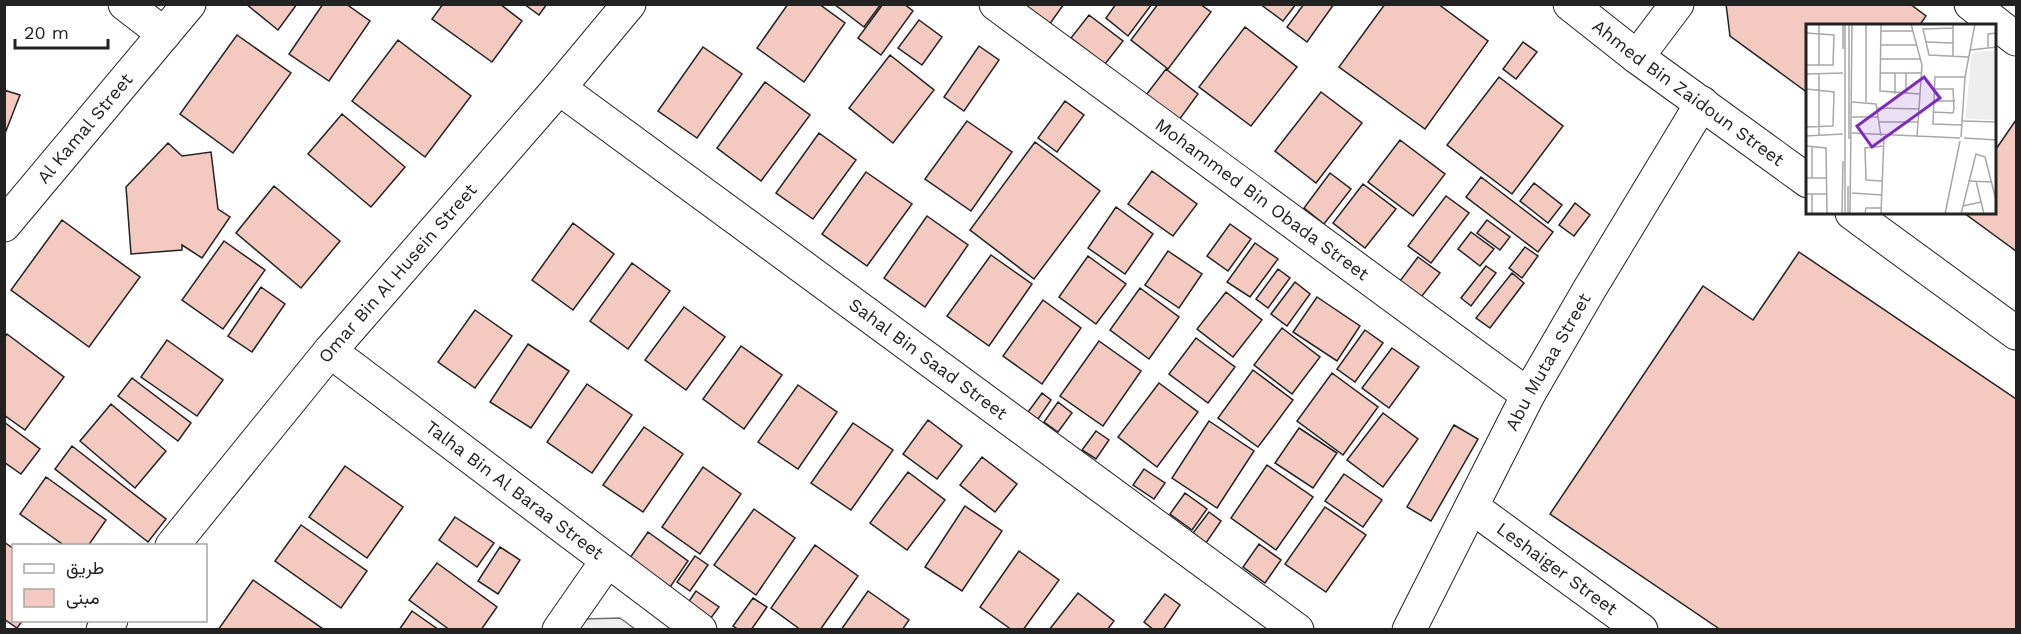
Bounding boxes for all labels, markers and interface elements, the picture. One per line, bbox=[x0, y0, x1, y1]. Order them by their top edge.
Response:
scale bar bbox=[15, 12, 108, 50]
street label: Ahmed Bin Zaidoun Street bbox=[1589, 15, 1789, 170]
text: 20 m bbox=[24, 22, 69, 43]
inset map bbox=[1806, 24, 1997, 214]
street label: Al Kamal Street bbox=[32, 68, 137, 187]
street label: Mohammed Bin Obada Street bbox=[1151, 114, 1373, 285]
street label: Omar Bin Al Husein Street bbox=[314, 179, 481, 367]
street label: Abu Mutaa Street bbox=[1501, 289, 1595, 434]
street label: Sahal Bin Saad Street bbox=[845, 294, 1012, 424]
street label: Talha Bin Al Baraa Street bbox=[422, 416, 608, 564]
street label: Leshaiger Street bbox=[1493, 518, 1622, 619]
legend bbox=[12, 544, 207, 622]
text: طريق bbox=[66, 557, 104, 579]
text: مبنى bbox=[66, 587, 100, 609]

